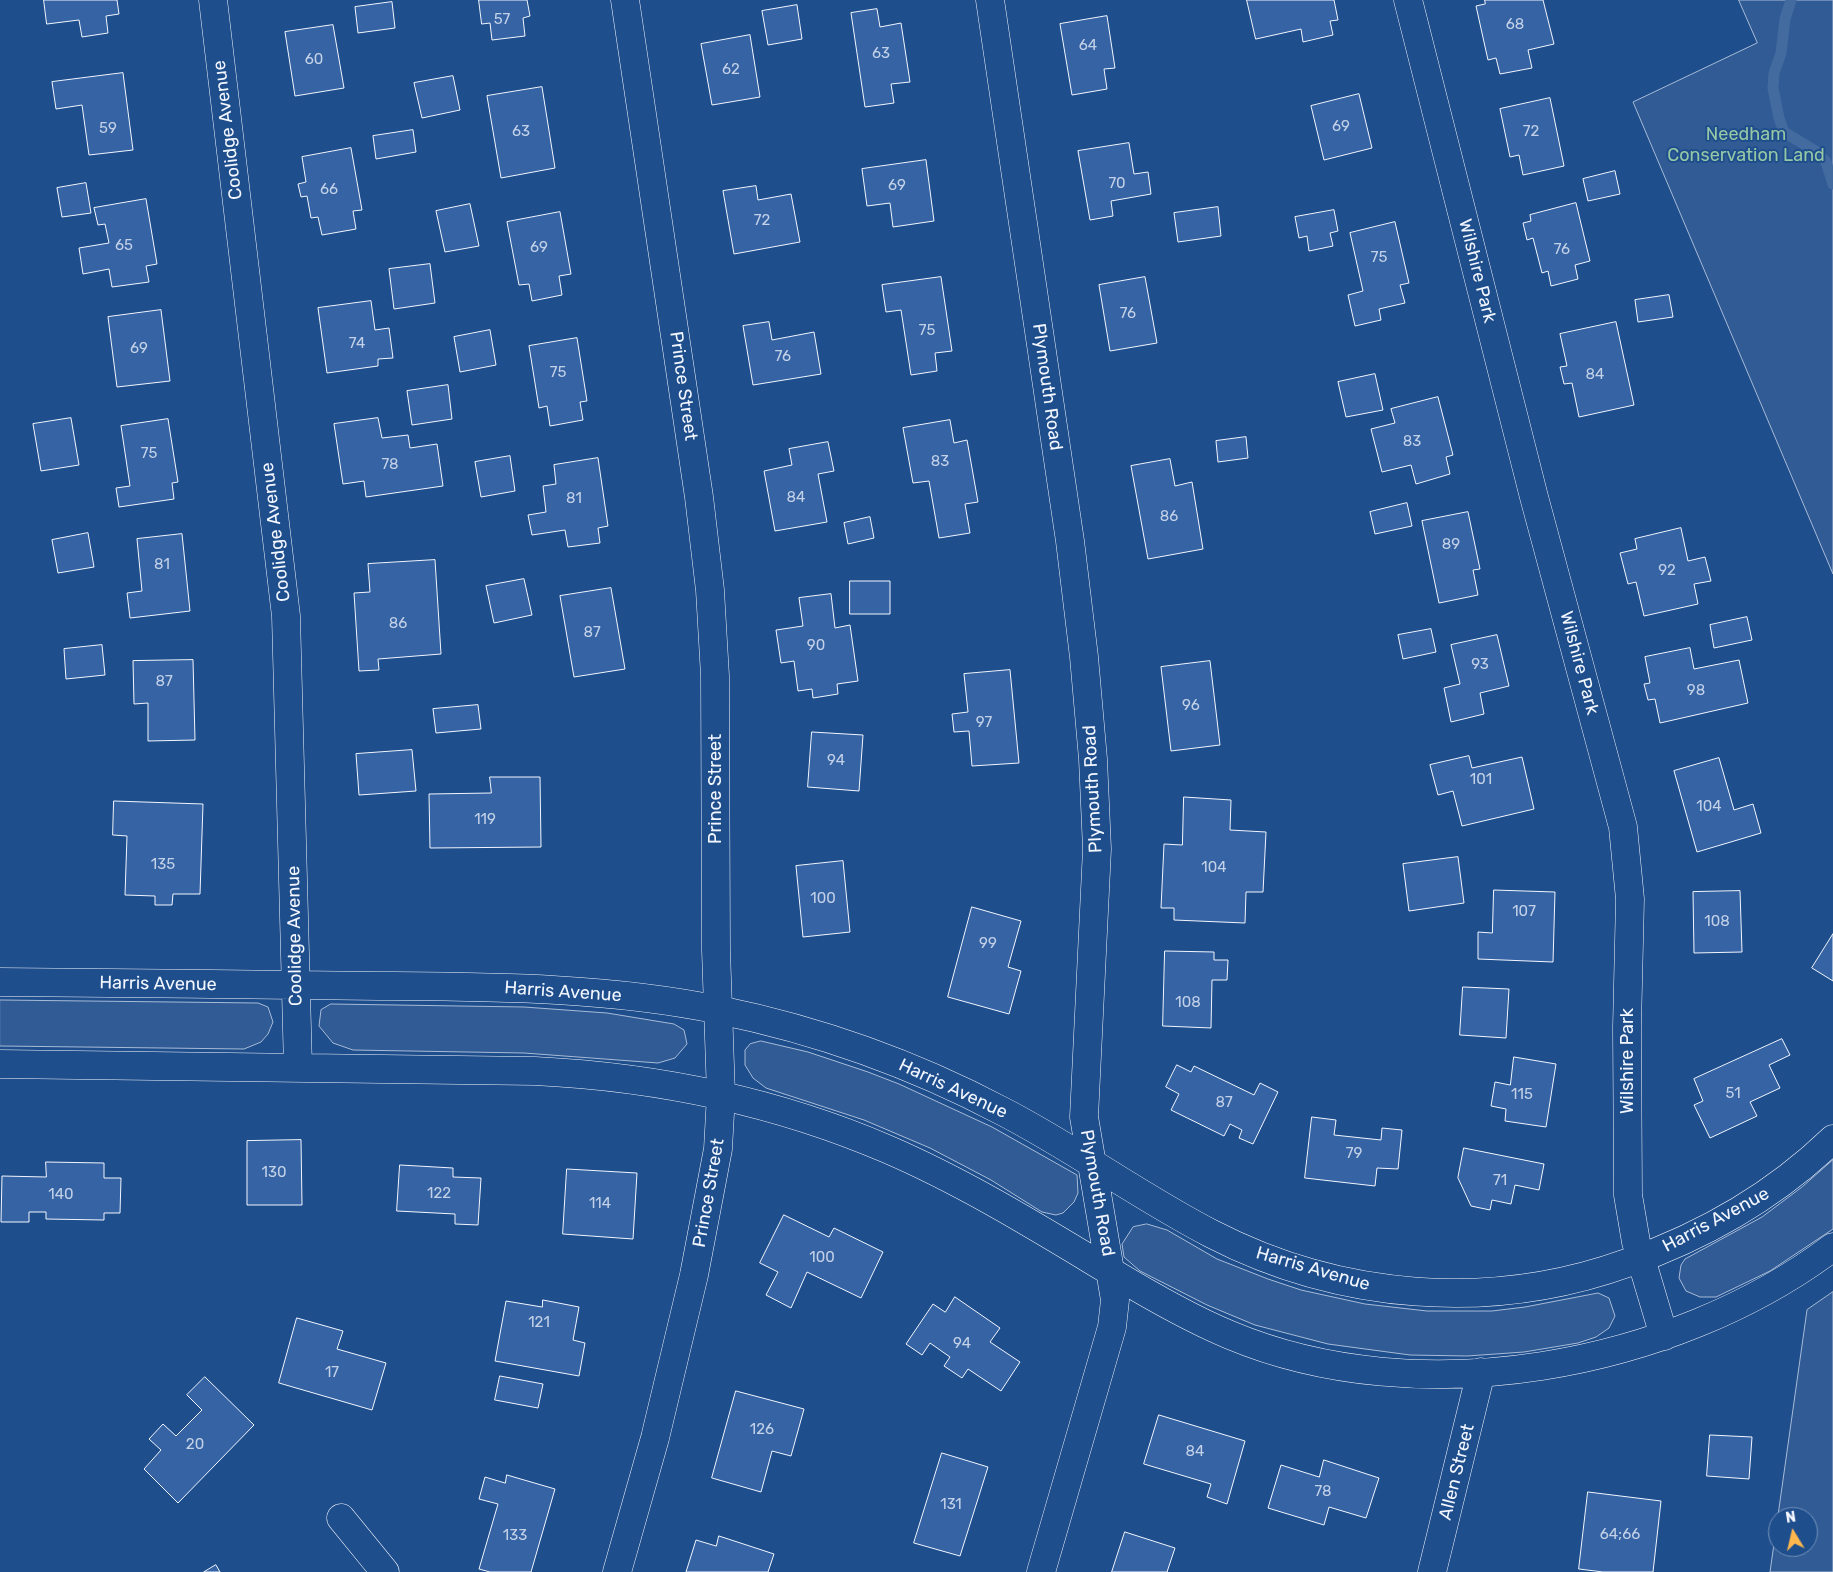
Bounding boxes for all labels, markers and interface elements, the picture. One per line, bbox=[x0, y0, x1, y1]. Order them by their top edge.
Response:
house number: 57 bbox=[494, 11, 510, 29]
house number: 68 bbox=[1506, 16, 1524, 34]
house number: 64 bbox=[1079, 37, 1097, 55]
house number: 63 bbox=[872, 45, 890, 63]
house number: 60 bbox=[305, 51, 323, 69]
street label: Coolidge Avenue bbox=[209, 59, 247, 201]
house number: 62 bbox=[722, 61, 740, 79]
house number: 69 bbox=[1332, 118, 1350, 136]
house number: 59 bbox=[99, 120, 117, 138]
house number: 63 bbox=[512, 123, 530, 141]
house number: 72 bbox=[1523, 123, 1539, 141]
park label: Needham Conservation Land bbox=[1667, 124, 1825, 166]
house number: 70 bbox=[1108, 175, 1126, 193]
house number: 69 bbox=[888, 177, 906, 195]
house number: 66 bbox=[320, 181, 338, 199]
house number: 72 bbox=[754, 212, 770, 230]
street label: Wilshire Park bbox=[1454, 217, 1500, 325]
house number: 65 bbox=[115, 237, 133, 255]
house number: 69 bbox=[530, 239, 548, 257]
house number: 76 bbox=[1554, 241, 1570, 259]
house number: 75 bbox=[1371, 249, 1387, 267]
house number: 76 bbox=[1120, 305, 1136, 323]
house number: 75 bbox=[919, 322, 935, 340]
street label: Plymouth Road bbox=[1027, 322, 1067, 452]
street label: Prince Street bbox=[665, 330, 701, 442]
house number: 74 bbox=[349, 335, 365, 353]
house number: 69 bbox=[130, 340, 148, 358]
house number: 76 bbox=[775, 348, 791, 366]
house number: 75 bbox=[550, 364, 566, 382]
house number: 84 bbox=[1586, 366, 1604, 384]
house number: 83 bbox=[1403, 433, 1421, 451]
house number: 75 bbox=[141, 445, 157, 463]
house number: 83 bbox=[931, 453, 949, 471]
house number: 78 bbox=[381, 456, 399, 474]
street label: Coolidge Avenue bbox=[257, 461, 295, 603]
house number: 84 bbox=[787, 489, 805, 507]
house number: 81 bbox=[566, 490, 582, 508]
house number: 86 bbox=[1160, 508, 1178, 526]
house number: 89 bbox=[1442, 536, 1460, 554]
house number: 81 bbox=[154, 556, 170, 574]
house number: 92 bbox=[1658, 562, 1676, 580]
street label: Wilshire Park bbox=[1555, 609, 1603, 717]
house number: 86 bbox=[389, 615, 407, 633]
house number: 87 bbox=[583, 624, 601, 642]
house number: 90 bbox=[807, 637, 825, 655]
house number: 93 bbox=[1471, 656, 1489, 674]
house number: 87 bbox=[155, 673, 173, 691]
house number: 98 bbox=[1687, 682, 1705, 700]
house number: 96 bbox=[1182, 697, 1200, 715]
house number: 97 bbox=[976, 714, 992, 732]
street label: Plymouth Road bbox=[1079, 724, 1107, 854]
street label: Prince Street bbox=[705, 734, 727, 844]
house number: 94 bbox=[827, 752, 845, 770]
house number: 101 bbox=[1470, 771, 1492, 789]
house number: 104 bbox=[1696, 798, 1722, 816]
house number: 119 bbox=[474, 811, 496, 829]
house number: 135 bbox=[151, 856, 175, 874]
house number: 104 bbox=[1201, 859, 1227, 877]
street label: Coolidge Avenue bbox=[283, 866, 307, 1006]
house number: 100 bbox=[810, 890, 836, 908]
house number: 107 bbox=[1512, 903, 1536, 921]
house number: 108 bbox=[1704, 913, 1730, 931]
house number: 99 bbox=[979, 935, 997, 953]
street label: Harris Avenue bbox=[99, 972, 217, 996]
street label: Harris Avenue bbox=[504, 977, 622, 1007]
house number: 108 bbox=[1175, 994, 1201, 1012]
street label: Wilshire Park bbox=[1617, 1008, 1639, 1114]
street label: Harris Avenue bbox=[895, 1054, 1011, 1124]
house number: 51 bbox=[1725, 1085, 1741, 1103]
house number: 115 bbox=[1511, 1086, 1533, 1104]
house number: 87 bbox=[1215, 1094, 1233, 1112]
street label: Plymouth Road bbox=[1075, 1128, 1119, 1258]
street label: Prince Street bbox=[689, 1137, 729, 1249]
house number: 79 bbox=[1346, 1145, 1362, 1163]
house number: 130 bbox=[262, 1164, 286, 1182]
house number: 71 bbox=[1493, 1172, 1507, 1190]
street label: Harris Avenue bbox=[1659, 1183, 1773, 1257]
house number: 122 bbox=[427, 1185, 451, 1203]
house number: 140 bbox=[48, 1186, 74, 1204]
house number: 114 bbox=[589, 1195, 611, 1213]
street label: Harris Avenue bbox=[1254, 1242, 1372, 1296]
house number: 100 bbox=[809, 1249, 835, 1267]
house number: 121 bbox=[528, 1314, 550, 1332]
house number: 94 bbox=[953, 1335, 971, 1353]
house number: 17 bbox=[325, 1364, 339, 1382]
house number: 126 bbox=[750, 1421, 774, 1439]
street label: Allen Street bbox=[1435, 1422, 1479, 1522]
house number: 20 bbox=[186, 1436, 204, 1454]
house number: 84 bbox=[1186, 1443, 1204, 1461]
house number: 78 bbox=[1314, 1483, 1332, 1501]
house number: 131 bbox=[940, 1496, 962, 1514]
north arrow bbox=[1768, 1507, 1818, 1557]
text: N bbox=[1784, 1508, 1797, 1527]
house number: 64;66 bbox=[1600, 1526, 1640, 1544]
house number: 133 bbox=[503, 1527, 527, 1545]

